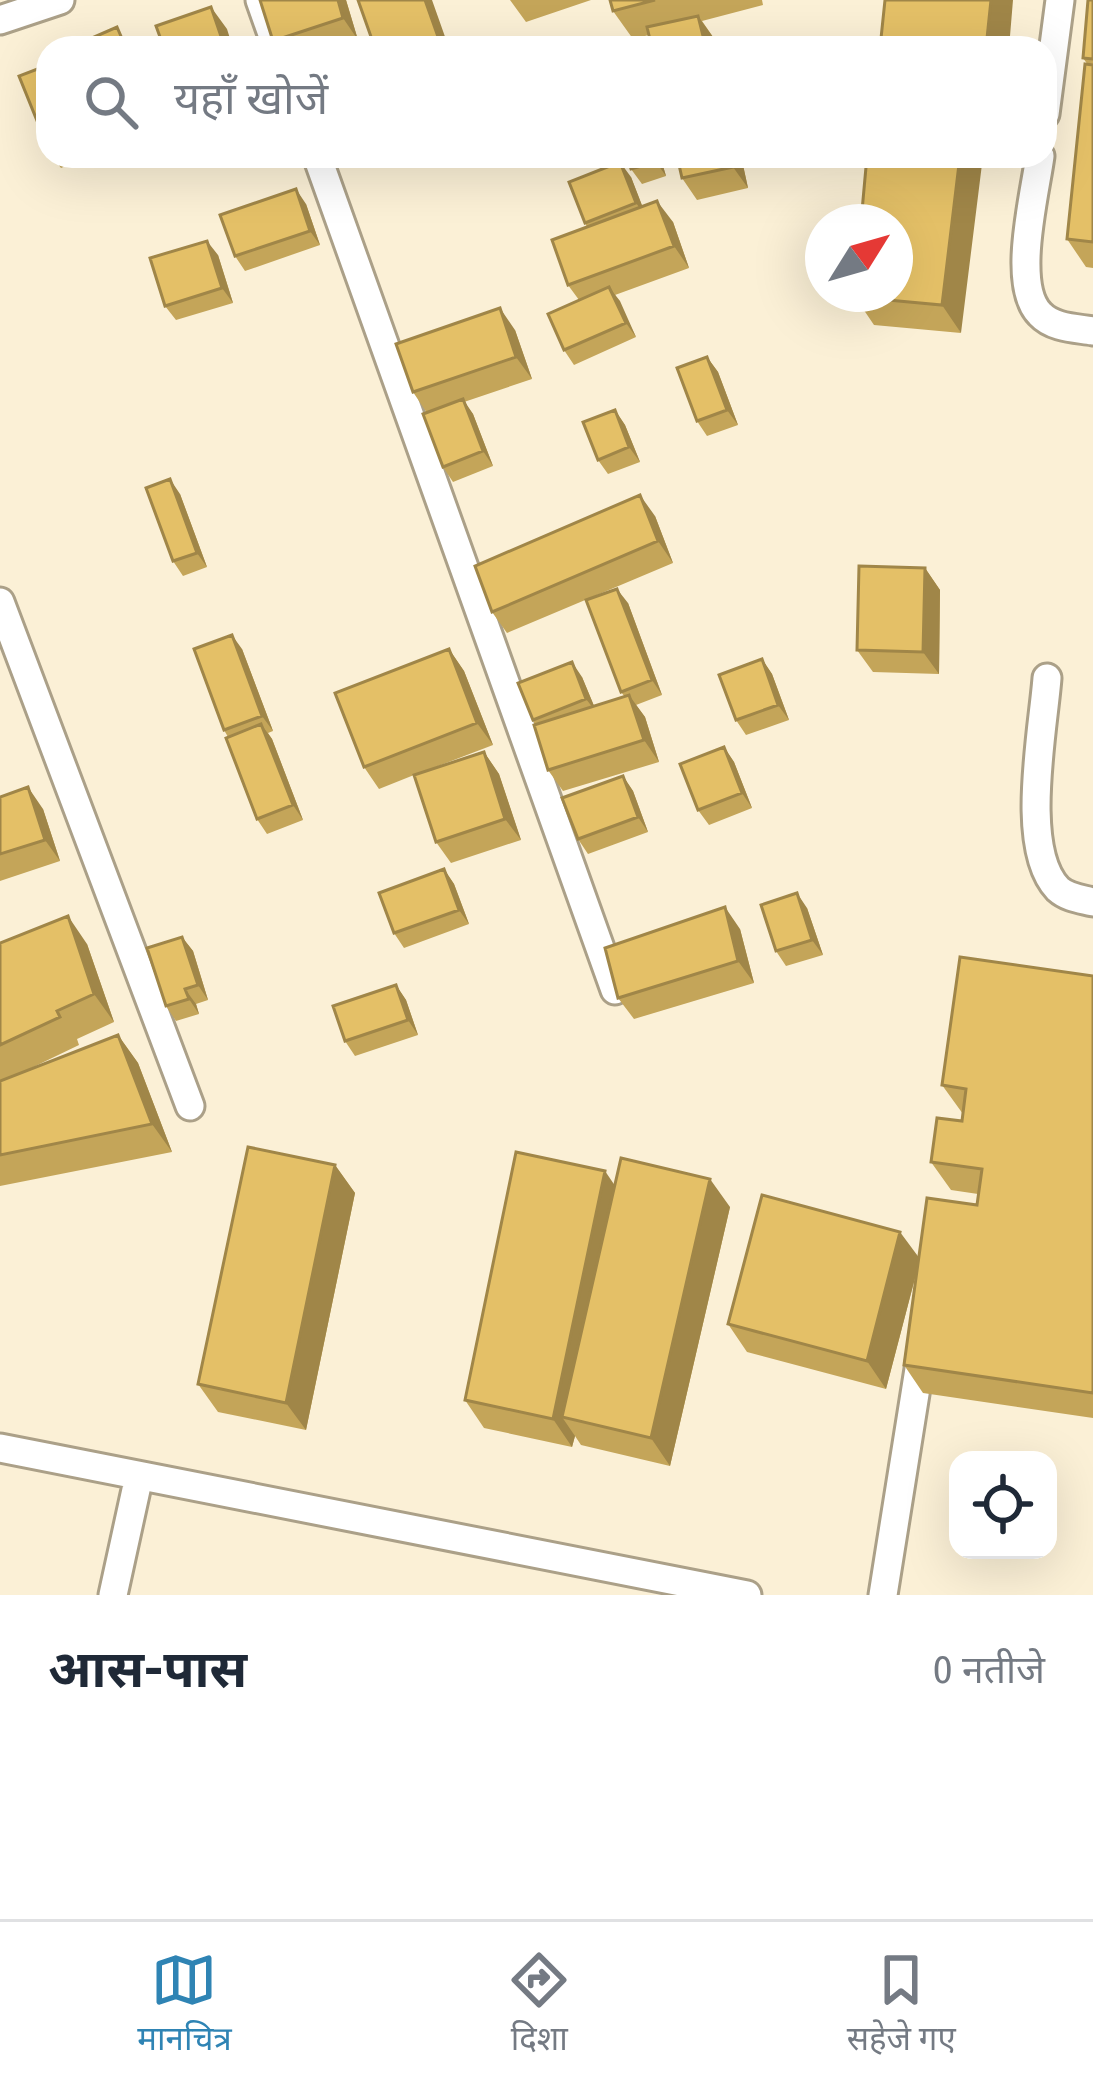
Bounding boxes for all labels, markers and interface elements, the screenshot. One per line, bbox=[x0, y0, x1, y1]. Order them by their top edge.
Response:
search box bbox=[36, 36, 1057, 168]
icon: search bbox=[78, 69, 144, 135]
text: यहाँ खोजें bbox=[174, 72, 328, 126]
north arrow bbox=[805, 204, 913, 312]
map controls bbox=[949, 1451, 1057, 1559]
button: locate bbox=[949, 1451, 1057, 1559]
text: आस-पास bbox=[48, 1639, 247, 1701]
text: 0 नतीजे bbox=[933, 1647, 1045, 1693]
tab: मानचित्र bbox=[137, 1947, 232, 2063]
tab: दिशा bbox=[506, 1947, 572, 2063]
tab: सहेजे गए bbox=[847, 1947, 956, 2063]

